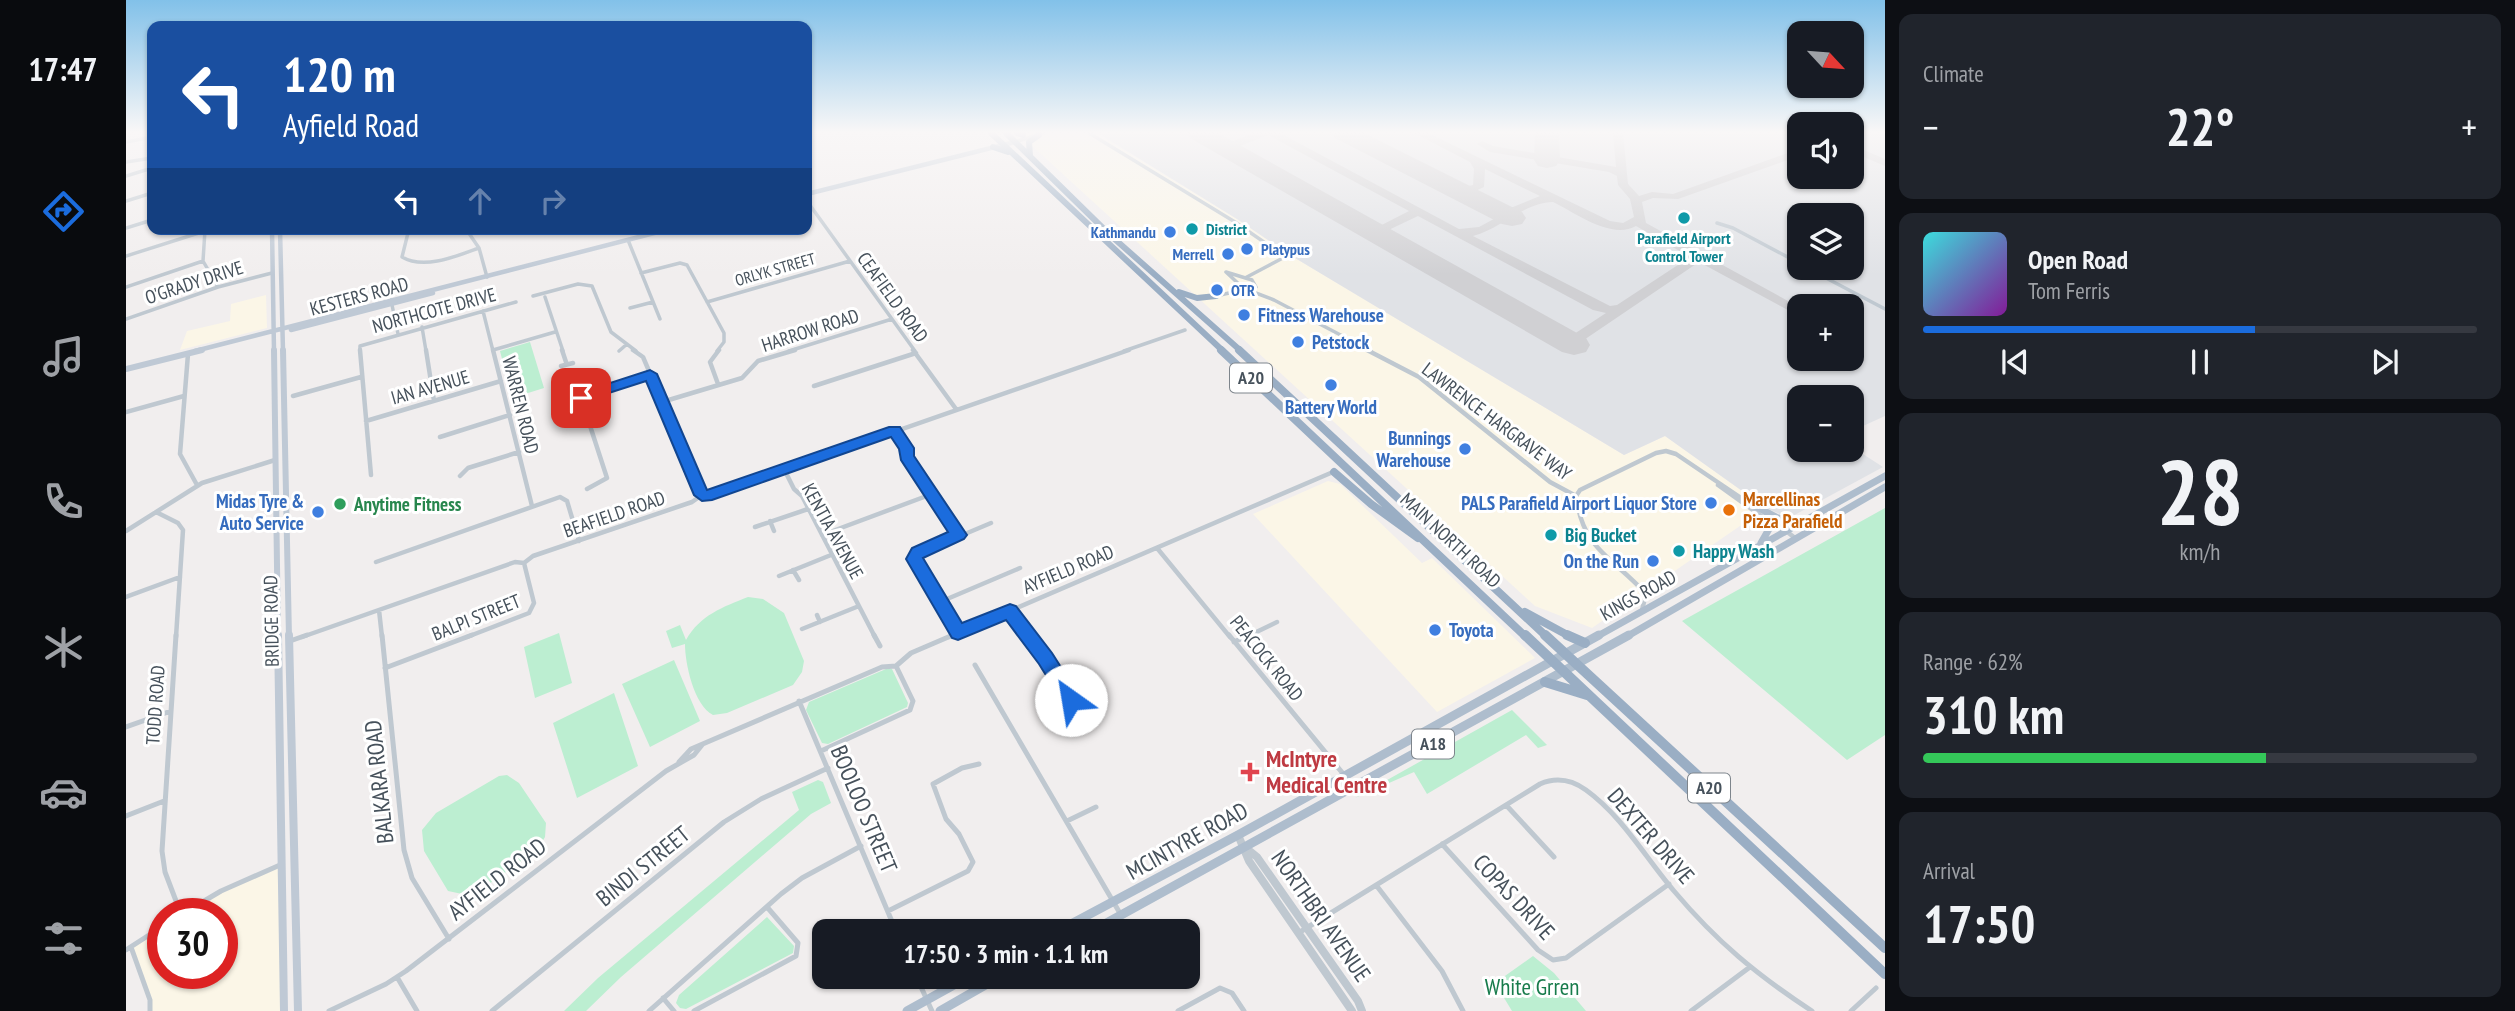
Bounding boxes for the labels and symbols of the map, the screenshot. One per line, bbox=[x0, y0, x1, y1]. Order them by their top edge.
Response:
north arrow bbox=[1787, 21, 1864, 98]
marker: Parafield Airport Control Tower bbox=[1676, 210, 1692, 226]
place label: District bbox=[1206, 219, 1247, 239]
marker: District bbox=[1184, 221, 1200, 237]
place label: Kathmandu bbox=[1091, 222, 1156, 242]
marker: Kathmandu bbox=[1162, 224, 1178, 240]
place label: Parafield Airport Control Tower bbox=[1637, 228, 1731, 266]
place label: Platypus bbox=[1261, 239, 1310, 259]
marker: Platypus bbox=[1239, 241, 1255, 257]
place label: Merrell bbox=[1173, 244, 1214, 264]
marker: Merrell bbox=[1220, 246, 1236, 262]
street label: CEAFIELD ROAD bbox=[852, 247, 934, 347]
street label: ORLYK STREET bbox=[733, 248, 817, 290]
street label: O'GRADY DRIVE bbox=[142, 255, 246, 309]
street label: KESTERS ROAD bbox=[307, 271, 411, 321]
place label: OTR bbox=[1231, 280, 1255, 300]
street label: NORTHCOTE DRIVE bbox=[370, 282, 498, 338]
marker: OTR bbox=[1209, 282, 1225, 298]
street label: HARROW ROAD bbox=[758, 303, 862, 357]
place label: Fitness Warehouse bbox=[1258, 303, 1384, 327]
marker: Fitness Warehouse bbox=[1236, 307, 1252, 323]
place label: Petstock bbox=[1312, 330, 1369, 354]
marker: Petstock bbox=[1290, 334, 1306, 350]
street label: WARREN ROAD bbox=[497, 354, 545, 456]
street label: LAWRENCE HARGRAVE WAY bbox=[1417, 357, 1577, 485]
street label: IAN AVENUE bbox=[388, 364, 472, 410]
road number: A20 bbox=[1230, 364, 1272, 392]
pin bbox=[551, 368, 611, 428]
marker: Battery World bbox=[1323, 377, 1339, 393]
place label: Battery World bbox=[1285, 395, 1377, 419]
place label: Bunnings Warehouse bbox=[1375, 426, 1451, 472]
marker: Bunnings Warehouse bbox=[1457, 441, 1473, 457]
street label: KENTIA AVENUE bbox=[797, 479, 869, 583]
street label: BEAFIELD ROAD bbox=[560, 485, 668, 543]
street label: MAIN NORTH ROAD bbox=[1396, 487, 1506, 593]
place label: Marcellinas Pizza Parafield bbox=[1743, 487, 1842, 533]
place label: Midas Tyre & Auto Service bbox=[216, 489, 304, 535]
place label: PALS Parafield Airport Liquor Store bbox=[1461, 491, 1697, 515]
place label: Anytime Fitness bbox=[353, 492, 462, 516]
marker: PALS Parafield Airport Liquor Store bbox=[1703, 495, 1719, 511]
marker: Anytime Fitness bbox=[332, 496, 348, 512]
marker: Marcellinas Pizza Parafield bbox=[1721, 502, 1737, 518]
marker: Midas Tyre & Auto Service bbox=[310, 504, 326, 520]
place label: Big Bucket bbox=[1565, 523, 1637, 547]
marker: Big Bucket bbox=[1543, 527, 1559, 543]
street label: AYFIELD ROAD bbox=[1019, 539, 1117, 599]
place label: Happy Wash bbox=[1693, 539, 1774, 563]
marker: Happy Wash bbox=[1671, 543, 1687, 559]
place label: On the Run bbox=[1563, 549, 1639, 573]
marker: On the Run bbox=[1645, 553, 1661, 569]
street label: KINGS ROAD bbox=[1596, 564, 1680, 626]
street label: BRIDGE ROAD bbox=[258, 575, 284, 667]
street label: BALPI STREET bbox=[428, 588, 524, 646]
street label: PEACOCK ROAD bbox=[1225, 610, 1309, 706]
place label: Toyota bbox=[1449, 618, 1494, 642]
marker: Toyota bbox=[1427, 622, 1443, 638]
position arrow bbox=[1034, 663, 1108, 737]
street label: TODD ROAD bbox=[140, 664, 170, 746]
street label: BALKARA ROAD bbox=[358, 719, 399, 845]
road number: A18 bbox=[1412, 730, 1454, 758]
street label: BOOLOO STREET bbox=[825, 741, 904, 877]
place label: McIntyre Medical Centre bbox=[1266, 744, 1388, 799]
marker: McIntyre Medical Centre bbox=[1240, 762, 1260, 782]
road number: A20 bbox=[1688, 774, 1730, 802]
street label: DEXTER DRIVE bbox=[1602, 782, 1701, 890]
street label: MCINTYRE ROAD bbox=[1121, 795, 1253, 886]
street label: BINDI STREET bbox=[590, 819, 695, 912]
street label: AYFIELD ROAD bbox=[442, 831, 552, 926]
street label: NORTHBRI AVENUE bbox=[1265, 844, 1377, 987]
street label: COPAS DRIVE bbox=[1467, 848, 1561, 945]
speed limit sign: 30 bbox=[147, 898, 238, 989]
park label: White Grren bbox=[1485, 972, 1579, 1001]

